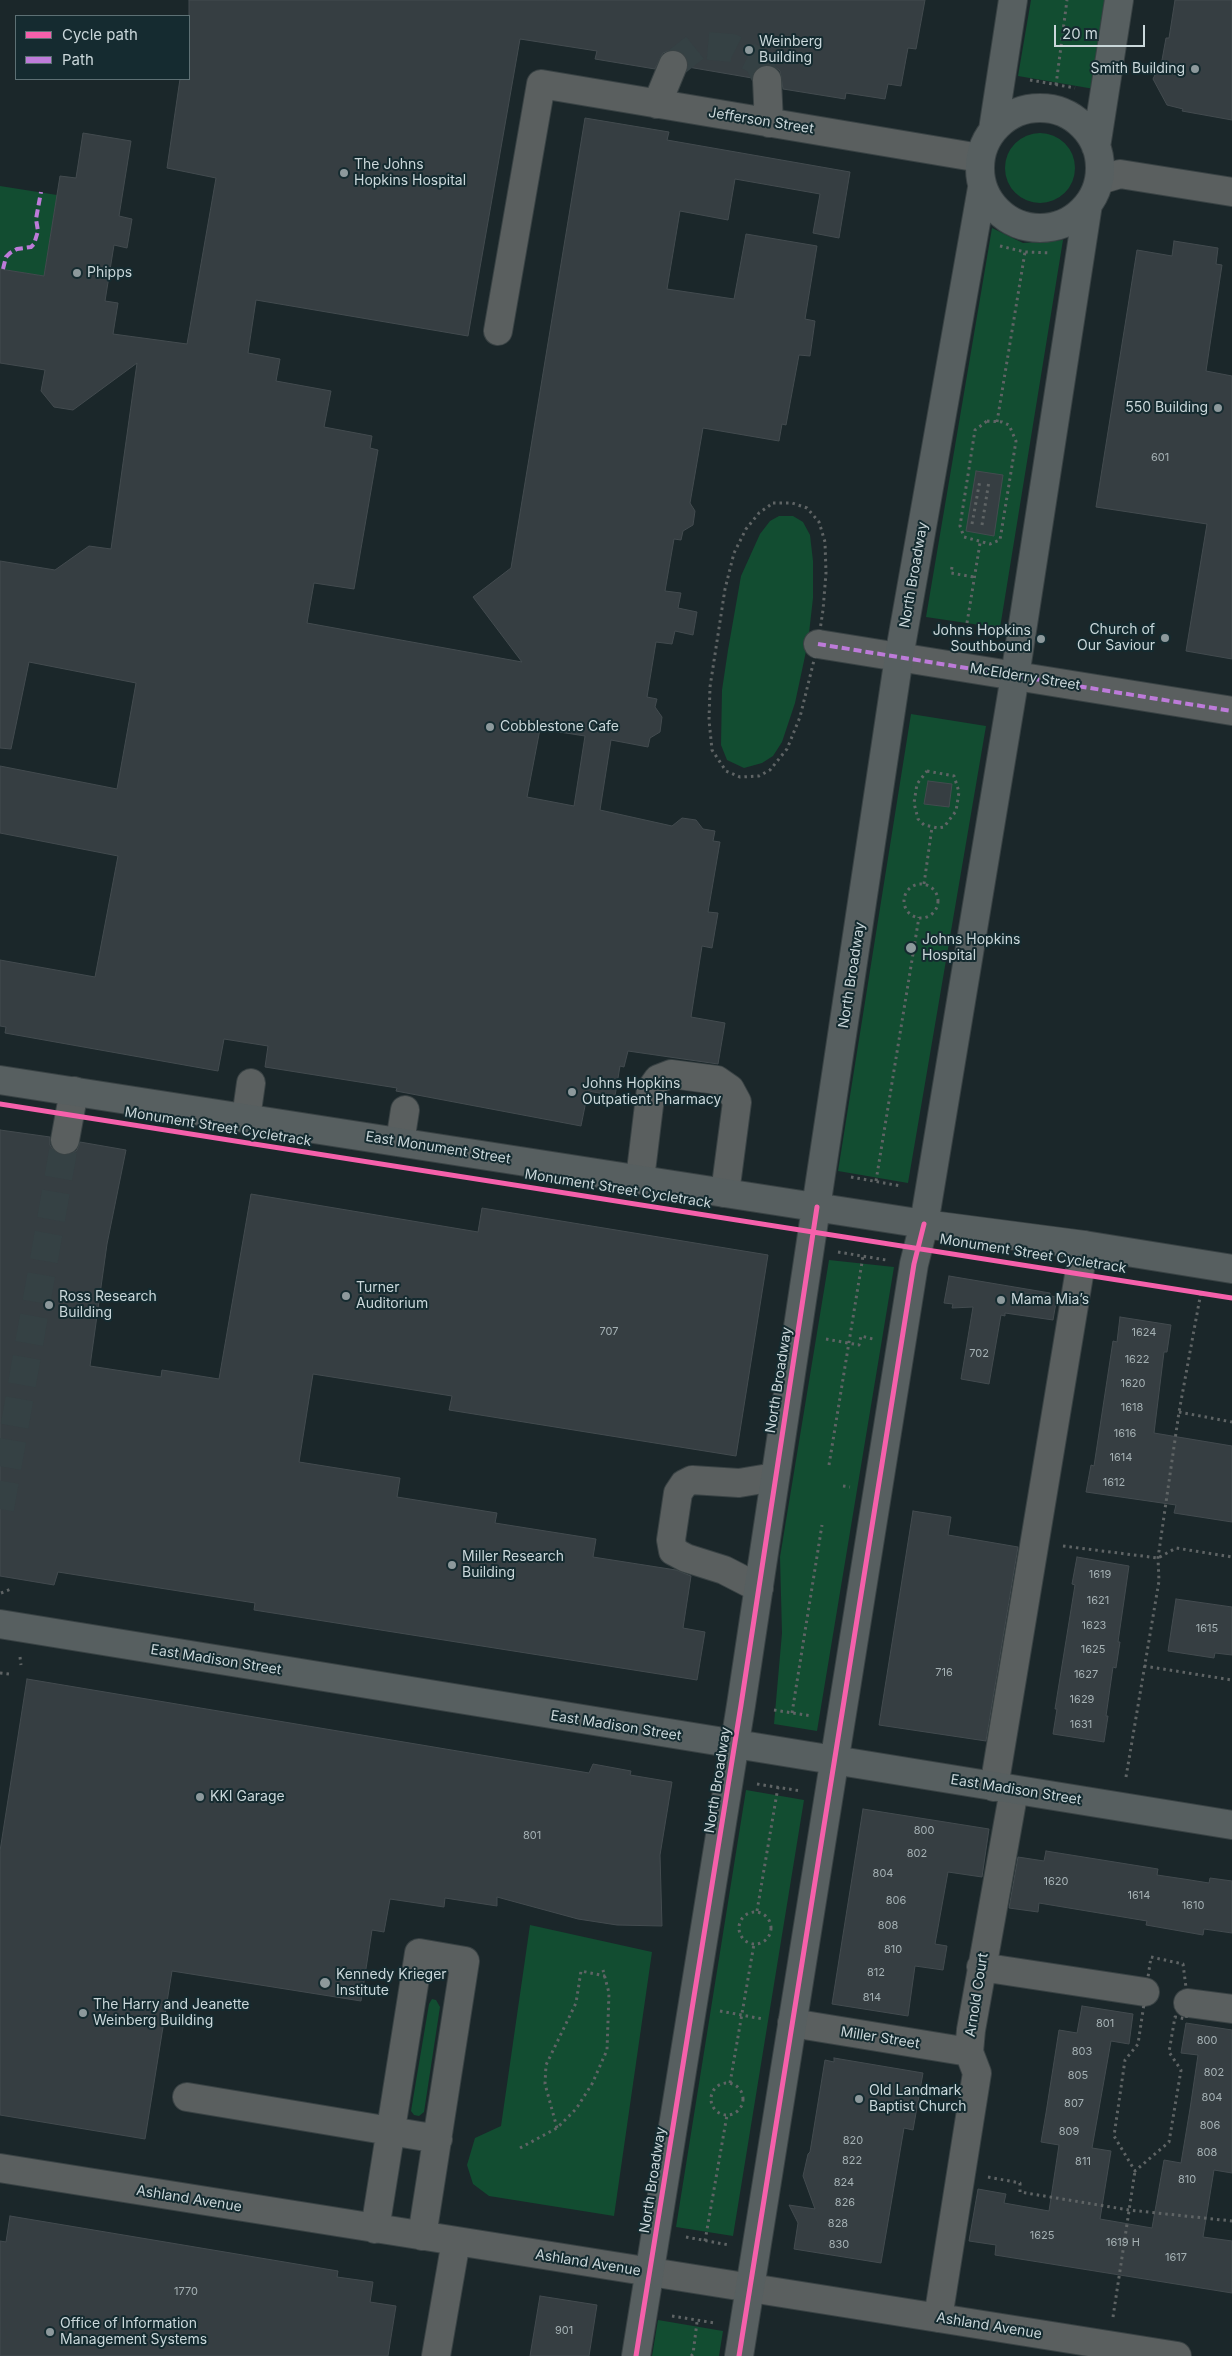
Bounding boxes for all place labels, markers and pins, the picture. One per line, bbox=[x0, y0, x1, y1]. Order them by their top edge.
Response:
place label: Weinberg Building bbox=[759, 34, 822, 66]
marker: Weinberg Building bbox=[743, 44, 755, 56]
place label: Smith Building bbox=[1091, 61, 1185, 77]
marker: Smith Building bbox=[1189, 63, 1201, 75]
place label: The Johns Hopkins Hospital bbox=[354, 157, 466, 190]
marker: The Johns Hopkins Hospital bbox=[338, 167, 350, 179]
place label: Phipps bbox=[87, 265, 132, 281]
marker: Phipps bbox=[71, 267, 83, 279]
place label: 550 Building bbox=[1125, 400, 1208, 416]
marker: 550 Building bbox=[1212, 402, 1224, 414]
place label: Church of Our Saviour bbox=[1077, 622, 1155, 654]
place label: Johns Hopkins Southbound bbox=[933, 623, 1031, 656]
marker: Church of Our Saviour bbox=[1159, 632, 1171, 644]
marker: Johns Hopkins Southbound bbox=[1035, 633, 1047, 645]
place label: Cobblestone Cafe bbox=[500, 719, 619, 735]
marker: Cobblestone Cafe bbox=[484, 721, 496, 733]
place label: Johns Hopkins Hospital bbox=[922, 932, 1020, 964]
marker: Johns Hopkins Hospital bbox=[904, 941, 918, 955]
place label: Johns Hopkins Outpatient Pharmacy bbox=[582, 1076, 721, 1108]
marker: Johns Hopkins Outpatient Pharmacy bbox=[566, 1086, 578, 1098]
place label: Turner Auditorium bbox=[356, 1280, 428, 1312]
place label: Ross Research Building bbox=[59, 1289, 157, 1321]
marker: Turner Auditorium bbox=[340, 1290, 352, 1302]
place label: Mama Mia’s bbox=[1011, 1292, 1089, 1308]
marker: Mama Mia’s bbox=[995, 1294, 1007, 1306]
marker: Ross Research Building bbox=[43, 1299, 55, 1311]
place label: Miller Research Building bbox=[462, 1549, 564, 1581]
marker: Miller Research Building bbox=[446, 1559, 458, 1571]
place label: KKI Garage bbox=[210, 1789, 285, 1805]
marker: KKI Garage bbox=[194, 1791, 206, 1803]
place label: Kennedy Krieger Institute bbox=[336, 1967, 447, 2000]
marker: Kennedy Krieger Institute bbox=[318, 1976, 332, 1990]
place label: The Harry and Jeanette Weinberg Building bbox=[93, 1997, 250, 2030]
marker: The Harry and Jeanette Weinberg Building bbox=[77, 2007, 89, 2019]
place label: Old Landmark Baptist Church bbox=[869, 2083, 967, 2116]
marker: Old Landmark Baptist Church bbox=[853, 2093, 865, 2105]
place label: Office of Information Management Systems bbox=[60, 2316, 207, 2348]
marker: Office of Information Management Systems bbox=[44, 2326, 56, 2338]

